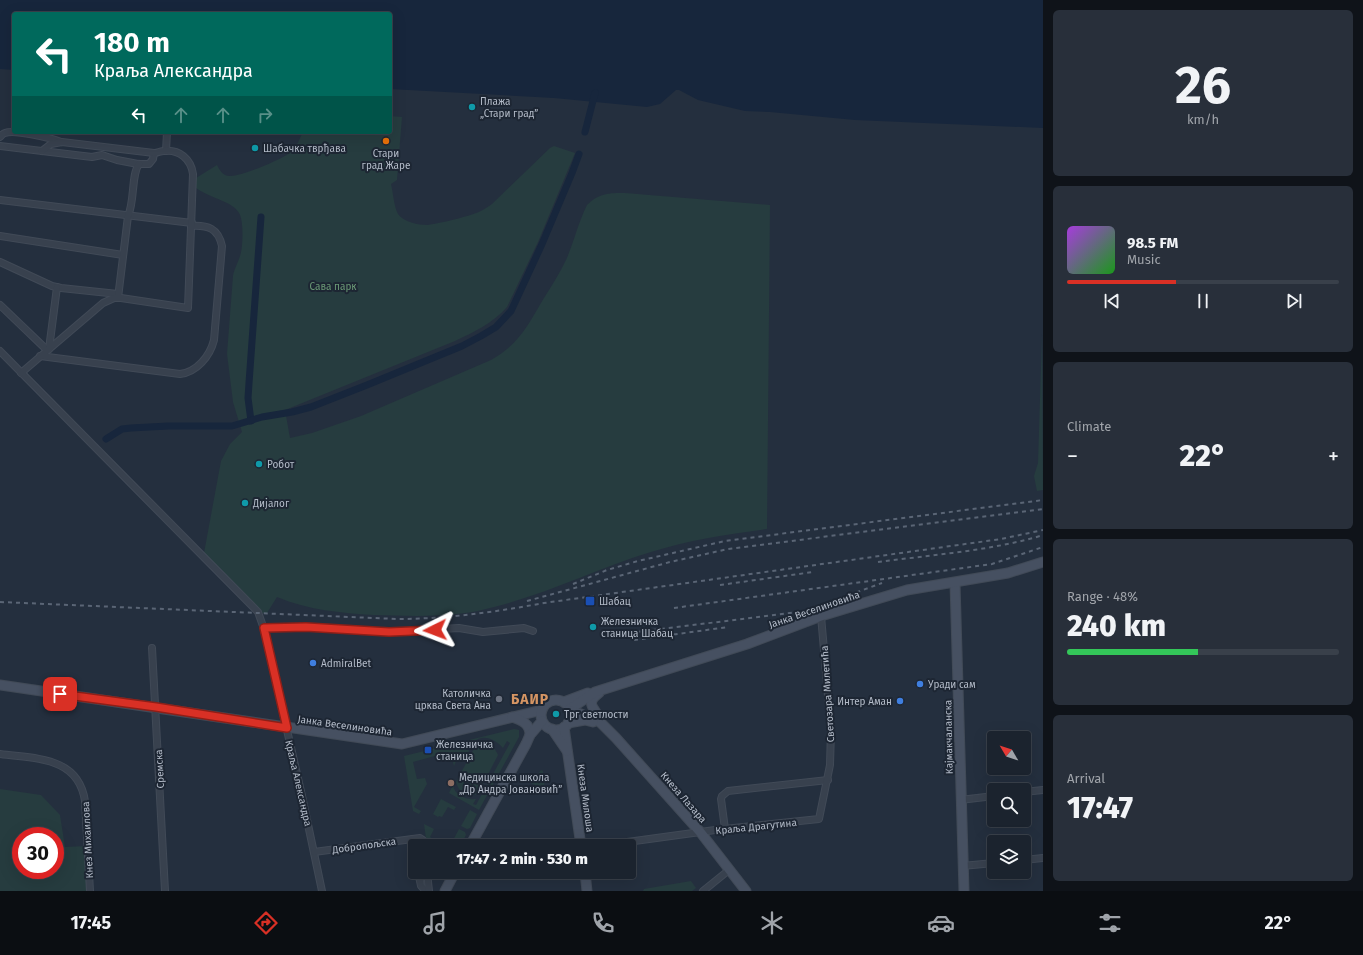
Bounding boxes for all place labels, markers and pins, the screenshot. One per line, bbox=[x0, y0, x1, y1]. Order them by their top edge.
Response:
place label: Плажа „Стари град” bbox=[480, 96, 538, 120]
marker: Плажа „Стари град” bbox=[467, 102, 477, 112]
marker: Стари град Жаре bbox=[381, 136, 391, 146]
marker: Шабачка тврђава bbox=[250, 143, 260, 153]
place label: Шабачка тврђава bbox=[263, 143, 346, 155]
place label: Стари град Жаре bbox=[362, 148, 410, 172]
marker: Робот bbox=[254, 459, 264, 469]
place label: Робот bbox=[267, 459, 295, 471]
place label: Дијалог bbox=[252, 497, 290, 510]
marker: Дијалог bbox=[240, 498, 250, 508]
marker: Шабац bbox=[584, 595, 596, 607]
place label: Шабац bbox=[599, 596, 631, 608]
place label: Железничка станица Шабац bbox=[601, 616, 673, 640]
marker: Железничка станица Шабац bbox=[588, 622, 598, 632]
marker: AdmiralBet bbox=[308, 658, 318, 668]
place label: AdmiralBet bbox=[321, 658, 371, 670]
pin bbox=[43, 677, 77, 711]
marker: Уради сам bbox=[915, 679, 925, 689]
place label: Уради сам bbox=[928, 679, 976, 691]
place label: Католичка црква Света Ана bbox=[415, 688, 491, 712]
marker: Католичка црква Света Ана bbox=[494, 694, 504, 704]
place label: Интер Аман bbox=[837, 696, 892, 708]
marker: Интер Аман bbox=[895, 696, 905, 706]
marker: Трг светлости bbox=[551, 709, 561, 719]
place label: Трг светлости bbox=[564, 709, 629, 721]
place label: Железничка станица bbox=[436, 739, 493, 763]
marker: Железничка станица bbox=[423, 745, 433, 755]
place label: Медицинска школа „Др Андра Јовановић” bbox=[459, 772, 562, 796]
marker: Медицинска школа „Др Андра Јовановић” bbox=[446, 778, 456, 788]

